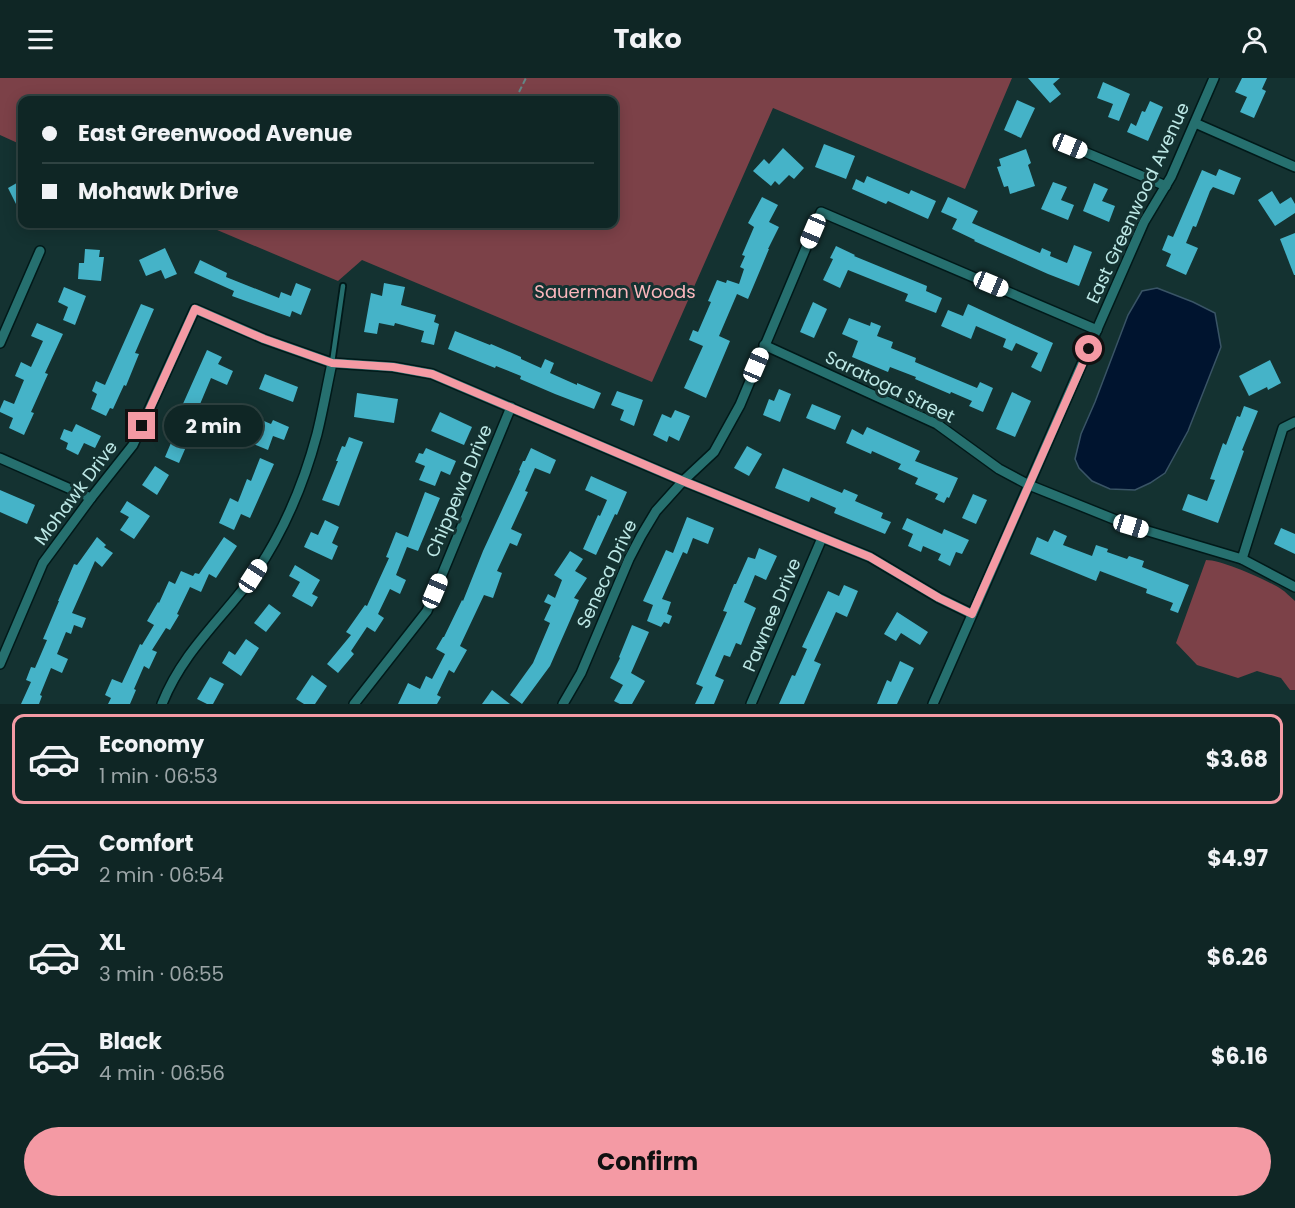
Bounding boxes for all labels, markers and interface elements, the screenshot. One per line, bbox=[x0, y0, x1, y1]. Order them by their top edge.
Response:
text: Tako bbox=[613, 20, 682, 57]
icon: menu bbox=[24, 23, 57, 56]
icon: person bbox=[1238, 23, 1271, 56]
street label: East Greenwood Avenue bbox=[1080, 98, 1195, 307]
text: East Greenwood Avenue bbox=[78, 118, 352, 149]
car bbox=[1050, 131, 1090, 161]
text: Mohawk Drive bbox=[78, 176, 239, 207]
car bbox=[798, 211, 828, 251]
car bbox=[971, 269, 1011, 299]
park label: Sauerman Woods bbox=[534, 279, 696, 304]
route start bbox=[1075, 335, 1102, 362]
street label: Saratoga Street bbox=[821, 344, 959, 429]
car bbox=[741, 345, 771, 385]
callout: 2 min bbox=[163, 405, 262, 447]
route end bbox=[128, 412, 155, 439]
text: 2 min bbox=[185, 412, 242, 440]
street label: Chippewa Drive bbox=[419, 420, 498, 561]
street label: Mohawk Drive bbox=[28, 435, 123, 550]
car bbox=[1111, 512, 1151, 540]
street label: Seneca Drive bbox=[570, 515, 643, 632]
street label: Pawnee Drive bbox=[736, 554, 807, 675]
car bbox=[236, 556, 270, 596]
car bbox=[420, 571, 450, 611]
text: Economy bbox=[99, 729, 204, 760]
icon: car bbox=[27, 732, 81, 786]
text: $3.68 bbox=[1206, 744, 1268, 775]
text: 1 min · 06:53 bbox=[99, 762, 218, 790]
text: Comfort bbox=[99, 828, 193, 859]
icon: car bbox=[27, 831, 81, 885]
text: $4.97 bbox=[1207, 843, 1268, 874]
text: 2 min · 06:54 bbox=[99, 861, 224, 889]
text: XL bbox=[99, 927, 125, 958]
icon: car bbox=[27, 930, 81, 984]
text: $6.26 bbox=[1207, 942, 1268, 973]
text: 3 min · 06:55 bbox=[99, 960, 224, 988]
text: Black bbox=[99, 1026, 162, 1057]
icon: car bbox=[27, 1029, 81, 1083]
text: $6.16 bbox=[1211, 1041, 1268, 1072]
text: 4 min · 06:56 bbox=[99, 1059, 225, 1087]
button: Confirm bbox=[24, 1127, 1271, 1196]

